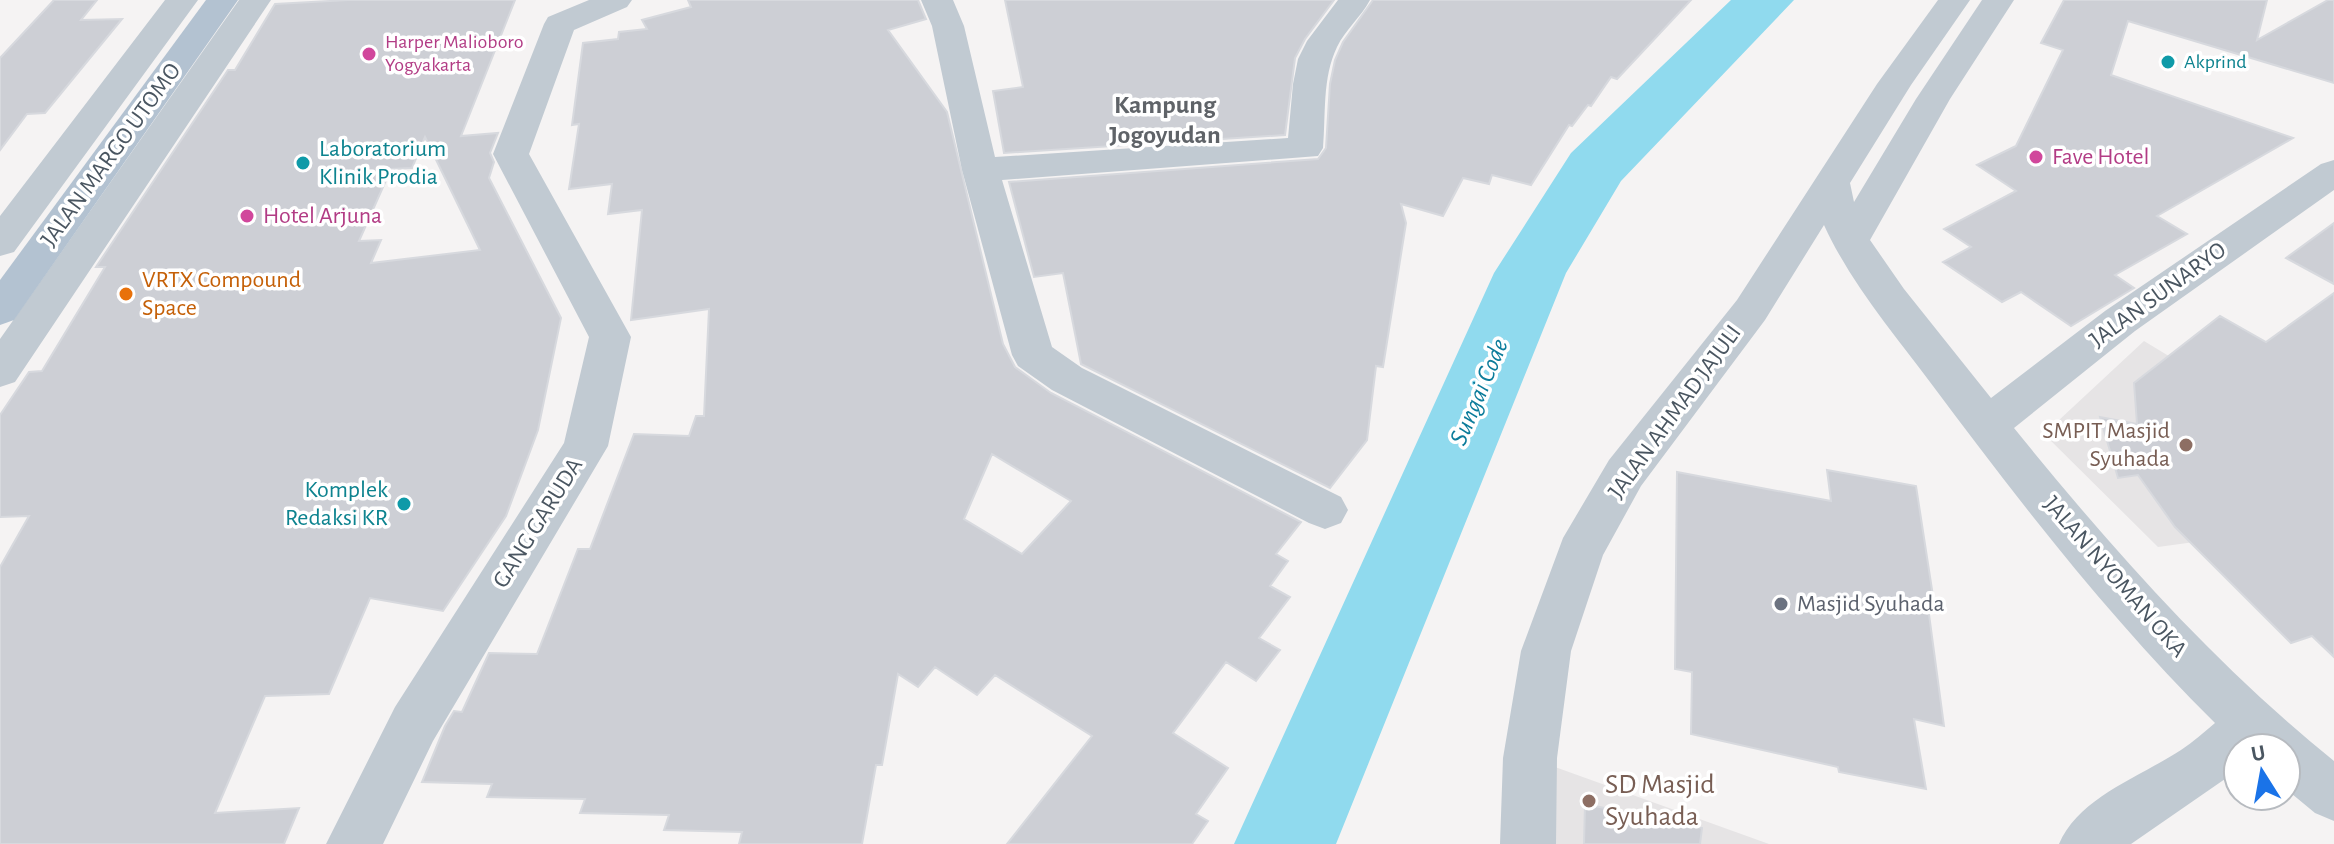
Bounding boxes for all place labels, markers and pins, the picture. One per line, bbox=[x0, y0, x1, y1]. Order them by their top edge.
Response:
place label: Harper Malioboro Yogyakarta bbox=[385, 32, 524, 75]
marker: Harper Malioboro Yogyakarta bbox=[360, 45, 378, 63]
place label: Akprind bbox=[2184, 52, 2247, 72]
marker: Akprind bbox=[2159, 53, 2177, 71]
place label: Laboratorium Klinik Prodia bbox=[319, 137, 446, 189]
place label: Fave Hotel bbox=[2052, 145, 2149, 169]
marker: Fave Hotel bbox=[2027, 148, 2045, 166]
marker: Laboratorium Klinik Prodia bbox=[294, 154, 312, 172]
place label: Hotel Arjuna bbox=[263, 204, 382, 228]
marker: Hotel Arjuna bbox=[238, 207, 256, 225]
place label: VRTX Compound Space bbox=[142, 268, 301, 320]
marker: VRTX Compound Space bbox=[117, 285, 135, 303]
place label: SMPIT Masjid Syuhada bbox=[2042, 419, 2170, 471]
marker: SMPIT Masjid Syuhada bbox=[2177, 436, 2195, 454]
place label: Komplek Redaksi KR bbox=[285, 478, 388, 530]
marker: Komplek Redaksi KR bbox=[395, 495, 413, 513]
place label: Masjid Syuhada bbox=[1797, 592, 1945, 616]
marker: Masjid Syuhada bbox=[1772, 595, 1790, 613]
place label: SD Masjid Syuhada bbox=[1605, 771, 1715, 831]
marker: SD Masjid Syuhada bbox=[1580, 792, 1598, 810]

